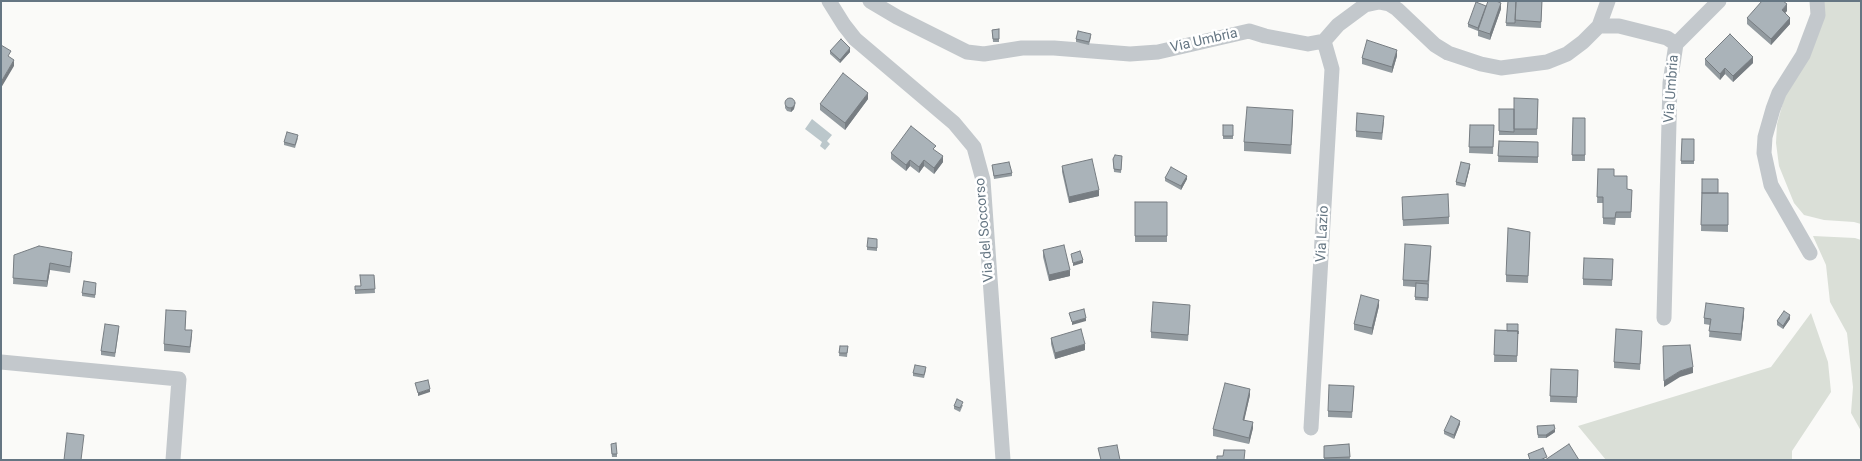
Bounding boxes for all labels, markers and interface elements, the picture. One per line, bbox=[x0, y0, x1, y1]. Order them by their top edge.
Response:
street label: Via Umbria bbox=[1169, 25, 1239, 57]
street label: Via Umbria bbox=[1661, 54, 1683, 124]
street label: Via del Soccorso bbox=[972, 177, 998, 283]
street label: Via Lazio bbox=[1313, 205, 1333, 263]

